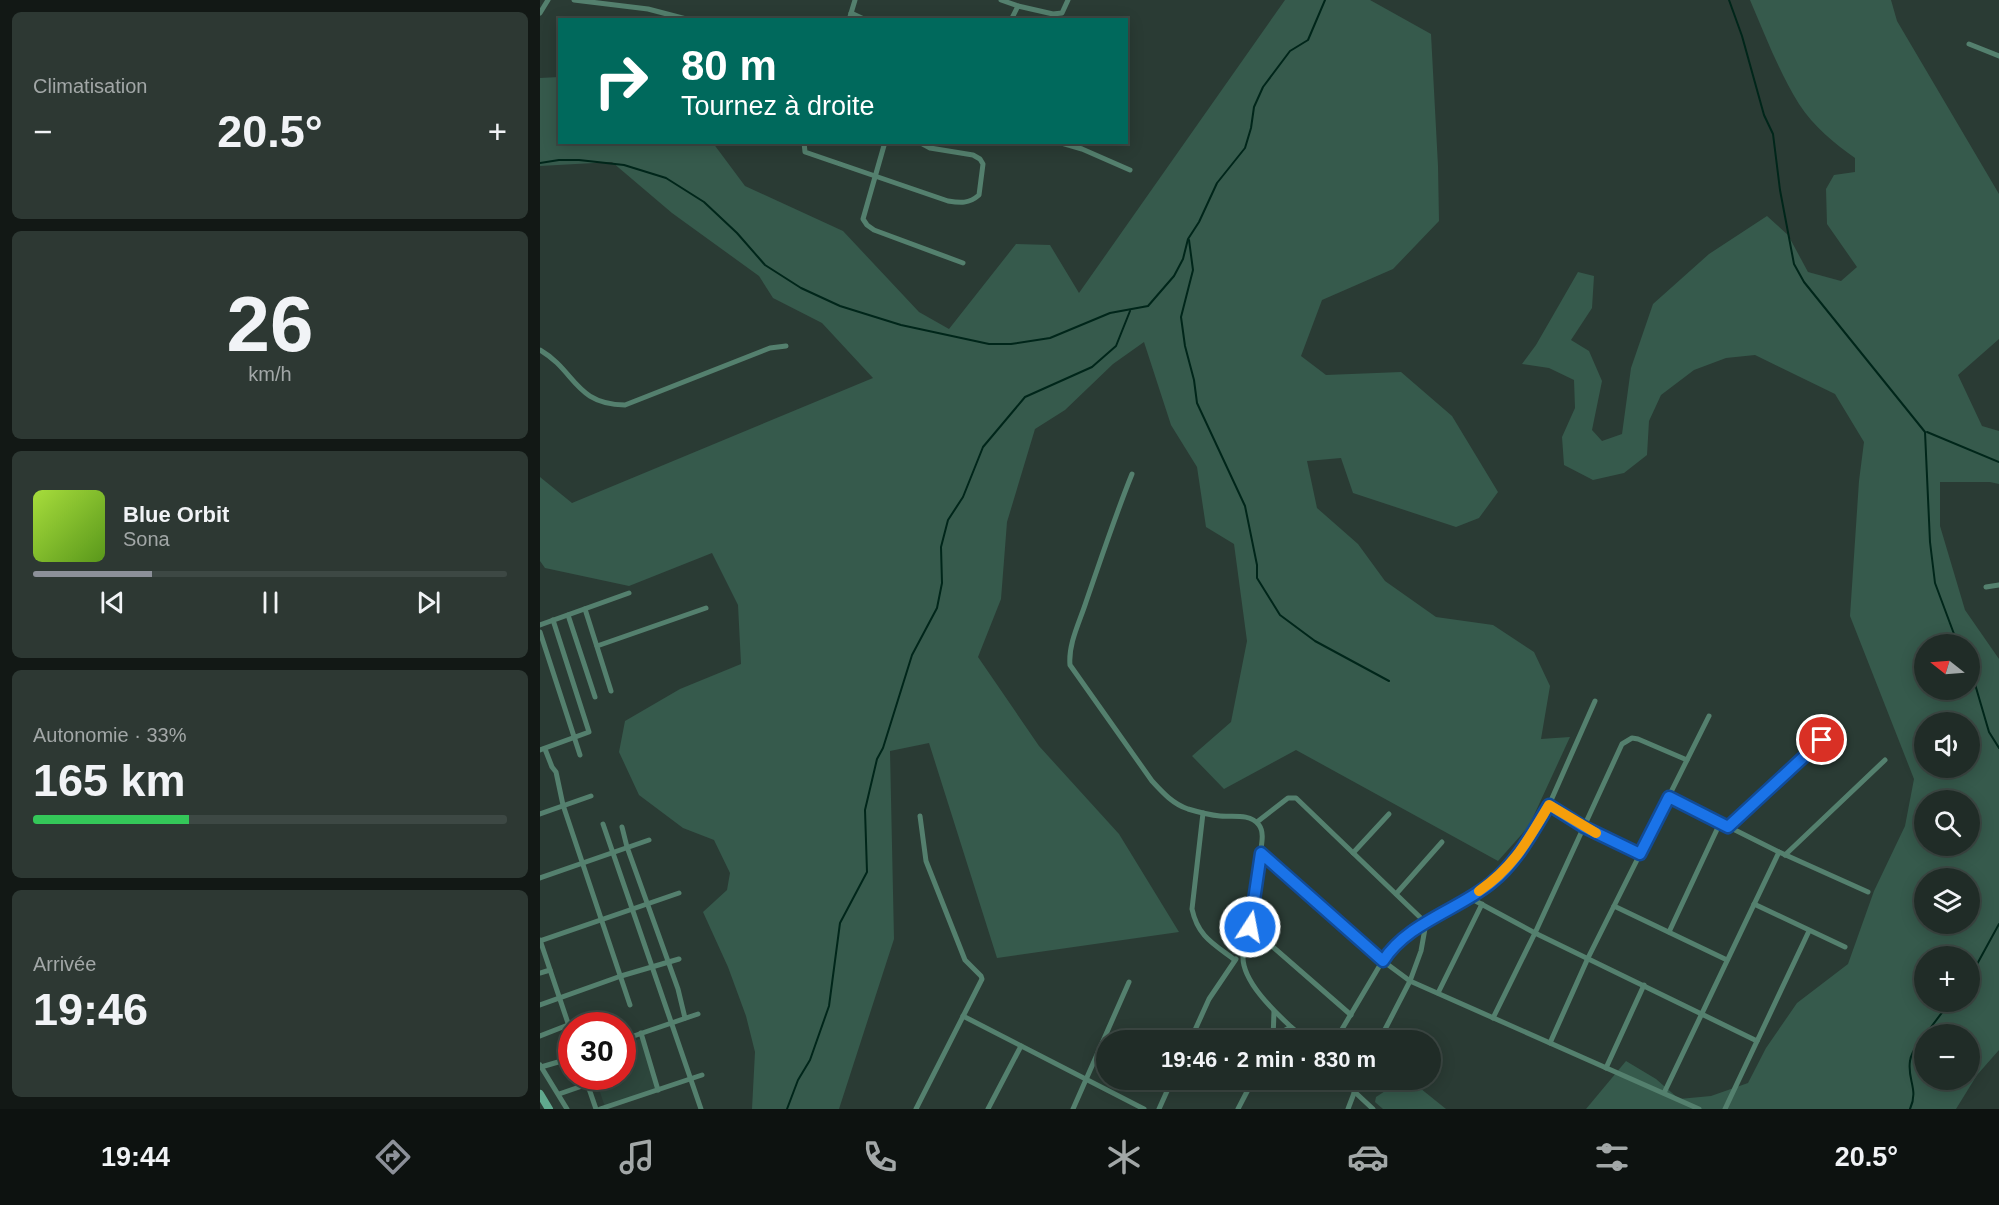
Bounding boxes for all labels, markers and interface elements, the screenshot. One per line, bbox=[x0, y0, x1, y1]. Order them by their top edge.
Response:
icon: right bbox=[582, 42, 660, 120]
text: 80 m bbox=[681, 42, 777, 89]
text: Climatisation bbox=[33, 75, 147, 97]
text: Tournez à droite bbox=[681, 91, 875, 121]
text: 20.5° bbox=[217, 106, 323, 157]
text: − bbox=[33, 113, 52, 150]
text: + bbox=[488, 113, 507, 150]
text: 26 bbox=[227, 280, 313, 368]
text: km/h bbox=[248, 363, 292, 385]
text: Blue Orbit bbox=[123, 502, 229, 527]
text: Sona bbox=[123, 528, 170, 550]
icon: previous bbox=[96, 586, 129, 619]
icon: pause bbox=[254, 586, 287, 619]
icon: next bbox=[412, 586, 445, 619]
north arrow bbox=[1914, 634, 1980, 700]
map controls bbox=[1914, 634, 1980, 1090]
button: sound bbox=[1914, 712, 1980, 778]
pin bbox=[1796, 714, 1847, 765]
icon: arrive bbox=[1805, 723, 1838, 756]
text: Autonomie · 33% bbox=[33, 724, 186, 746]
text: 165 km bbox=[33, 755, 186, 806]
button: search bbox=[1914, 790, 1980, 856]
button: layers bbox=[1914, 868, 1980, 934]
position arrow bbox=[1218, 895, 1282, 959]
button: + bbox=[1914, 946, 1980, 1012]
text: Arrivée bbox=[33, 953, 96, 975]
text: 19:46 bbox=[33, 984, 148, 1035]
speed limit sign: 30 bbox=[558, 1012, 636, 1090]
button: − bbox=[1914, 1024, 1980, 1090]
text: 19:46 · 2 min · 830 m bbox=[1161, 1047, 1376, 1072]
icon: directions bbox=[372, 1136, 414, 1178]
icon: music bbox=[616, 1136, 658, 1178]
icon: phone bbox=[859, 1136, 901, 1178]
icon: climate bbox=[1103, 1136, 1145, 1178]
icon: car bbox=[1347, 1136, 1389, 1178]
icon: filters bbox=[1591, 1136, 1633, 1178]
text: 19:44 bbox=[101, 1142, 170, 1172]
text: 20.5° bbox=[1835, 1142, 1898, 1172]

